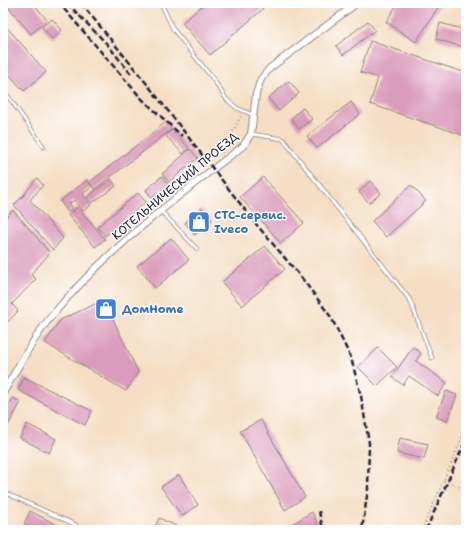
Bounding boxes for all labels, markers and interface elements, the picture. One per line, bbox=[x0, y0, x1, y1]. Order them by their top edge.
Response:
street label: КОТЕЛЬНИЧЕСКИЙ ПРОЕЗД bbox=[109, 129, 241, 243]
place label: СТС-сервис. Iveco bbox=[214, 207, 286, 237]
shop icon: СТС-сервис. Iveco bbox=[186, 209, 212, 235]
shop icon: ДомHome bbox=[93, 296, 119, 322]
place label: ДомHome bbox=[122, 301, 184, 317]

